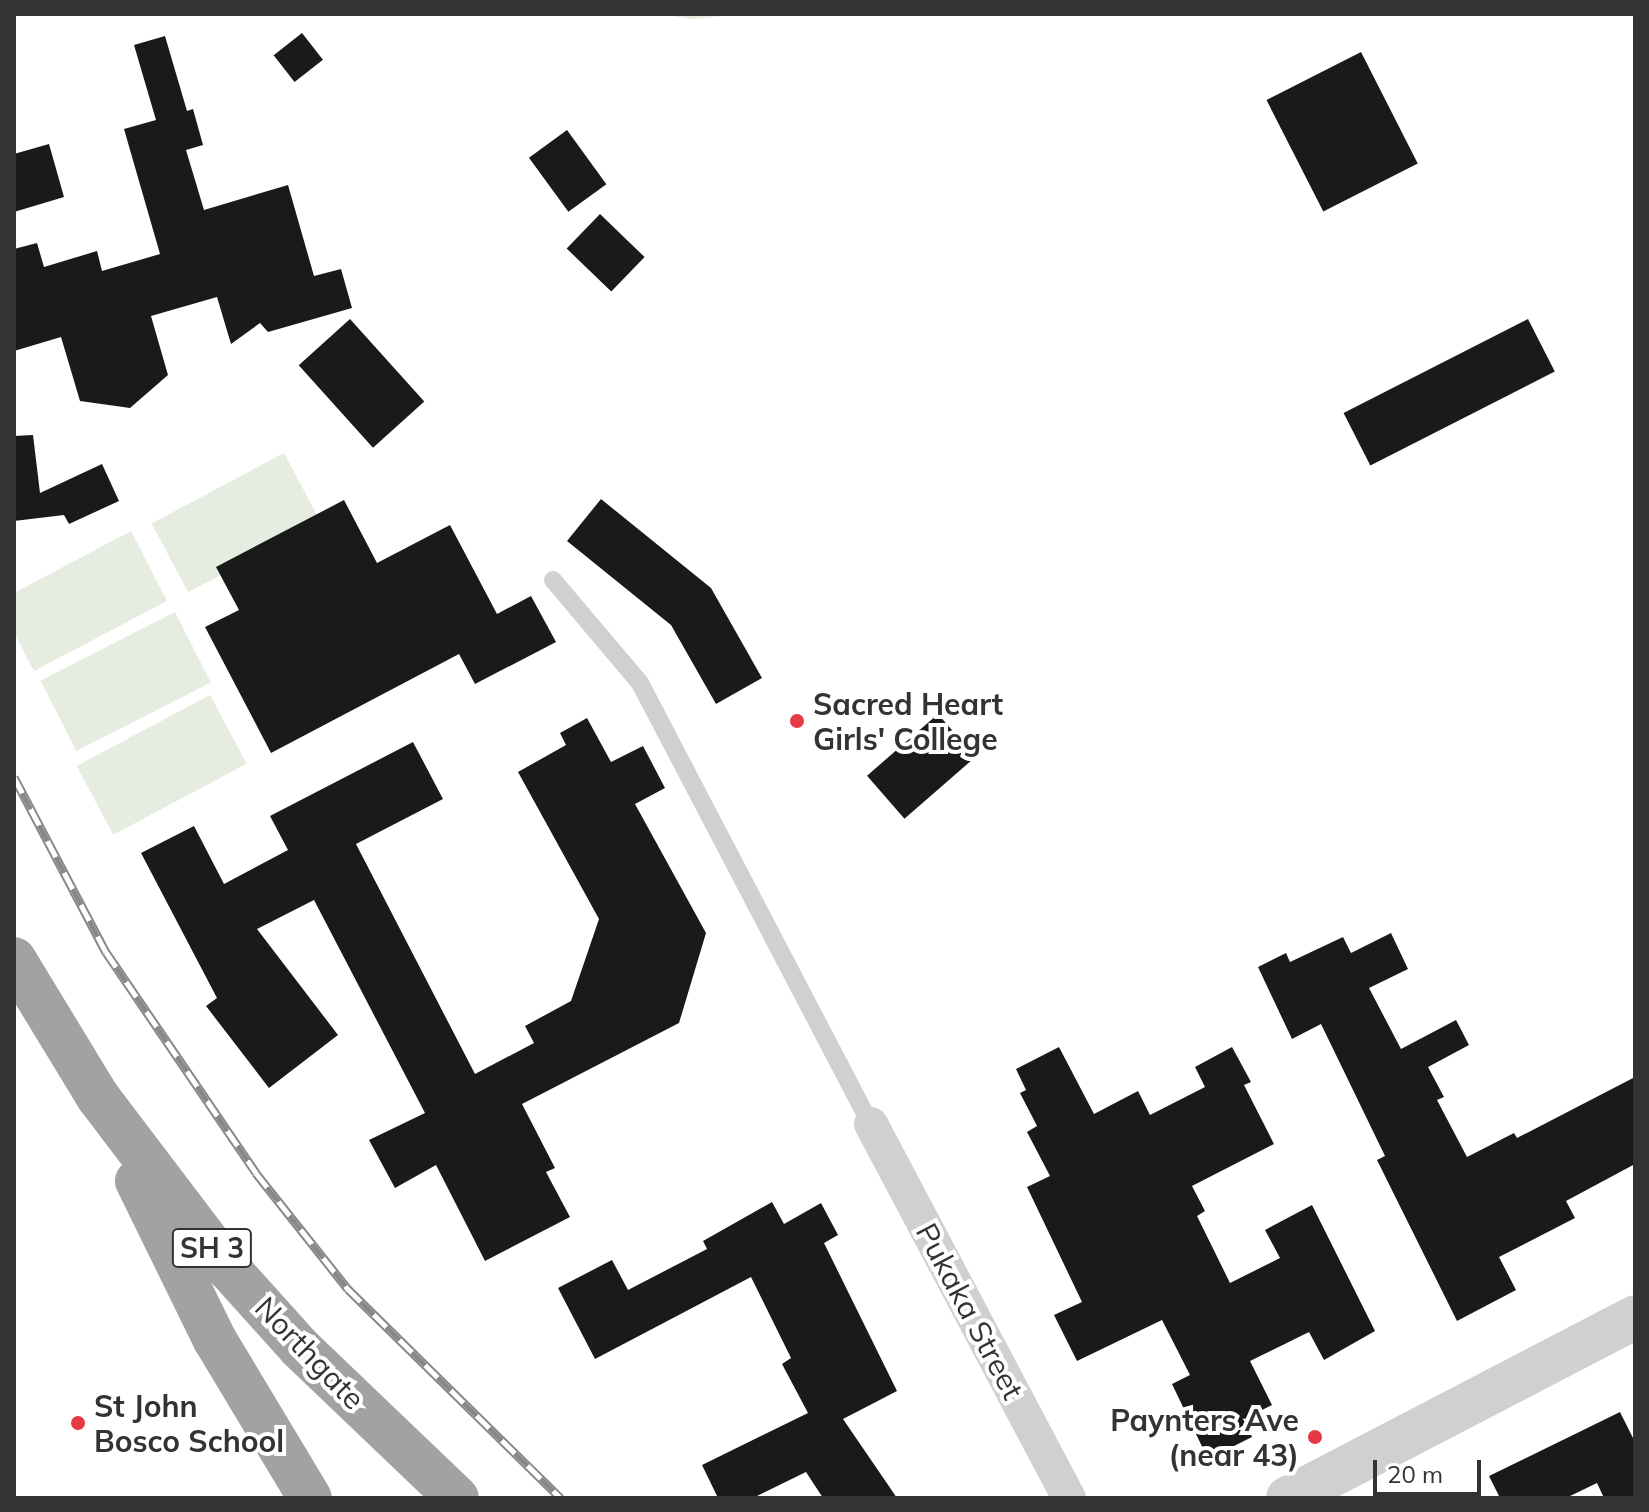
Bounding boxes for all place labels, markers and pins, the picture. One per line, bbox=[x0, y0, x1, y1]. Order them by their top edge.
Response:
place label: Sacred Heart Girls' College bbox=[813, 686, 1003, 756]
marker: Sacred Heart Girls' College bbox=[788, 712, 806, 730]
place label: St John Bosco School bbox=[94, 1388, 284, 1458]
place label: Paynters Ave (near 43) bbox=[1110, 1402, 1299, 1472]
marker: St John Bosco School bbox=[69, 1414, 87, 1432]
marker: Paynters Ave (near 43) bbox=[1306, 1428, 1324, 1446]

